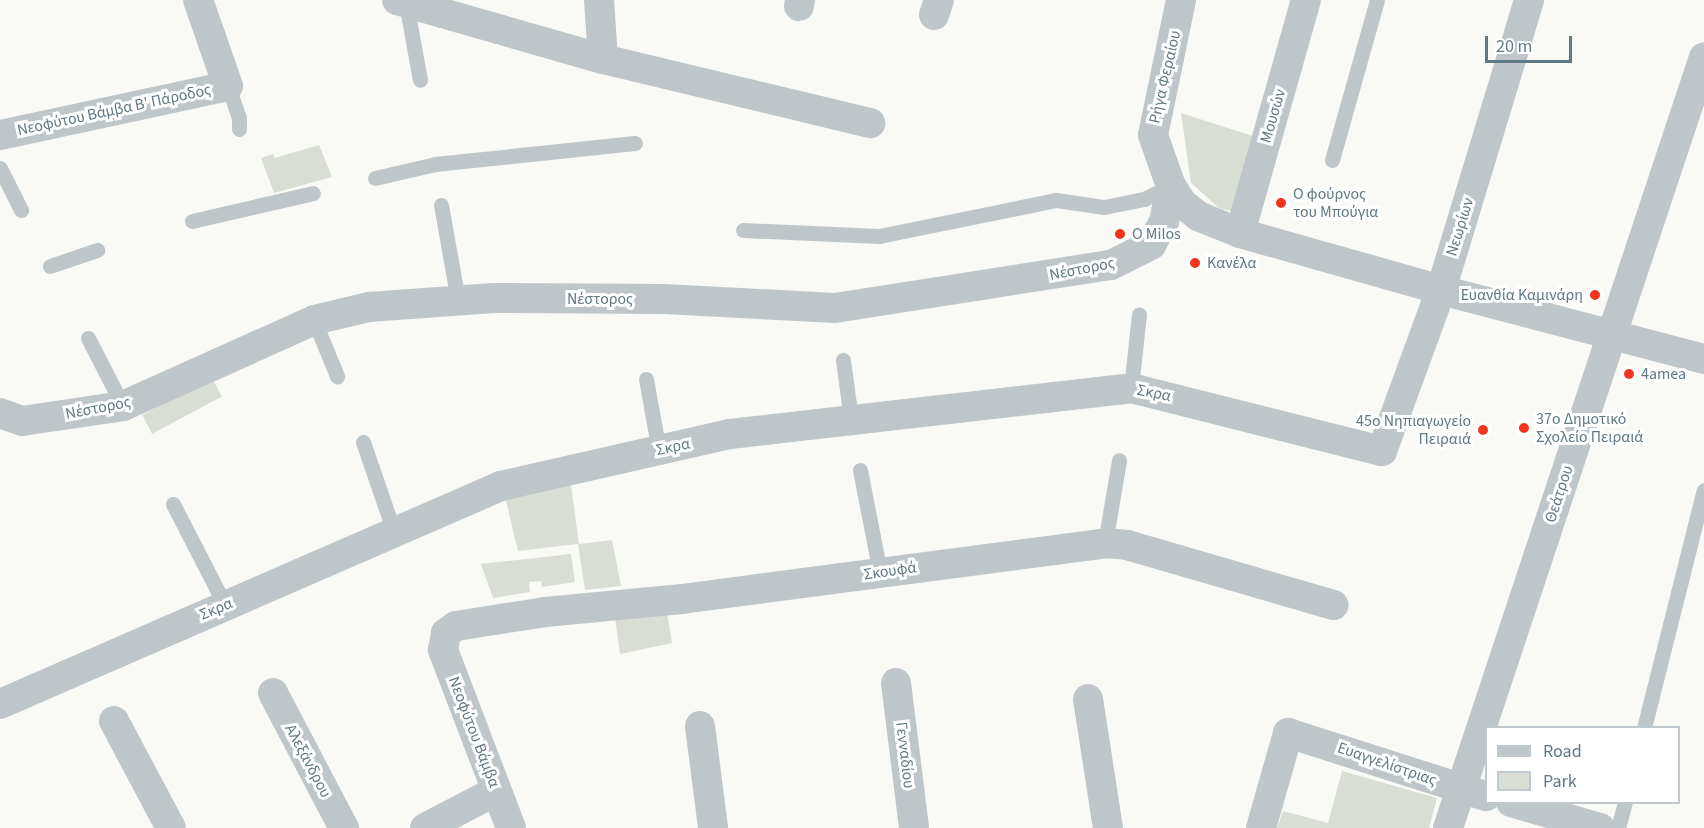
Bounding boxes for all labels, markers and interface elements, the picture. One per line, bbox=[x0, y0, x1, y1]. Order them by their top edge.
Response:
scale bar bbox=[1488, 24, 1575, 62]
street label: Ρήγα Φεραίου bbox=[1145, 29, 1185, 125]
text: 20 m bbox=[1496, 34, 1532, 59]
street label: Νεοφύτου Βάμβα Β' Πάροδος bbox=[15, 80, 213, 140]
street label: Μουσών bbox=[1256, 87, 1290, 145]
place label: Ο φούρνος του Μπούγια bbox=[1293, 184, 1378, 222]
marker: Ο φούρνος του Μπούγια bbox=[1274, 196, 1288, 210]
street label: Νεωρίων bbox=[1442, 196, 1478, 258]
place label: O Milos bbox=[1132, 224, 1181, 244]
marker: O Milos bbox=[1113, 227, 1127, 241]
street label: Νέστορος bbox=[1048, 253, 1116, 285]
place label: Κανέλα bbox=[1207, 253, 1256, 273]
marker: Κανέλα bbox=[1188, 256, 1202, 270]
place label: Ευανθία Καμινάρη bbox=[1461, 285, 1583, 305]
marker: Ευανθία Καμινάρη bbox=[1588, 288, 1602, 302]
street label: Νέστορος bbox=[567, 289, 633, 309]
place label: 4amea bbox=[1641, 364, 1686, 384]
marker: 4amea bbox=[1622, 367, 1636, 381]
street label: Σκρα bbox=[1135, 380, 1173, 406]
street label: Νέστορος bbox=[64, 392, 132, 424]
place label: 37ο Δημοτικό Σχολείο Πειραιά bbox=[1536, 409, 1643, 447]
place label: 45ο Νηπιαγωγείο Πειραιά bbox=[1356, 411, 1471, 449]
marker: 37ο Δημοτικό Σχολείο Πειραιά bbox=[1517, 421, 1531, 435]
marker: 45ο Νηπιαγωγείο Πειραιά bbox=[1476, 423, 1490, 437]
street label: Σκρα bbox=[654, 434, 692, 460]
street label: Θεάτρου bbox=[1541, 463, 1577, 525]
street label: Σκουφά bbox=[863, 558, 917, 584]
street label: Σκρα bbox=[197, 593, 235, 625]
street label: Νεοφύτου Βάμβα bbox=[444, 674, 504, 790]
street label: Αλεξάνδρου bbox=[281, 721, 335, 801]
street label: Γενναδίου bbox=[891, 721, 919, 789]
legend bbox=[1485, 726, 1680, 804]
street label: Ευαγγελίστριας bbox=[1335, 738, 1439, 790]
text: Road bbox=[1543, 739, 1582, 764]
text: Park bbox=[1543, 769, 1577, 794]

